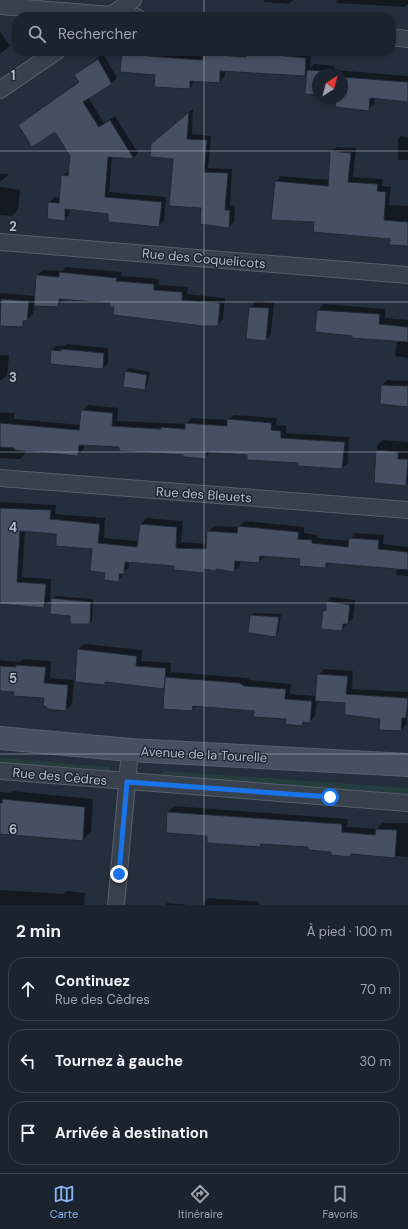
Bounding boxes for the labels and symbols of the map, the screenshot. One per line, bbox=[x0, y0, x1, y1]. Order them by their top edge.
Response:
text: 1 bbox=[11, 67, 15, 84]
north arrow bbox=[312, 68, 348, 104]
text: 2 bbox=[9, 218, 17, 235]
street label: Rue des Coquelicots bbox=[141, 245, 267, 272]
text: 3 bbox=[9, 369, 17, 386]
street label: Rue des Bleuets bbox=[156, 483, 252, 506]
text: 4 bbox=[9, 519, 17, 536]
text: 5 bbox=[9, 670, 17, 687]
street label: Avenue de la Tourelle bbox=[140, 743, 268, 766]
street label: Rue des Cèdres bbox=[12, 764, 108, 789]
route start bbox=[321, 788, 339, 806]
text: 6 bbox=[9, 821, 17, 838]
route end bbox=[110, 865, 128, 883]

